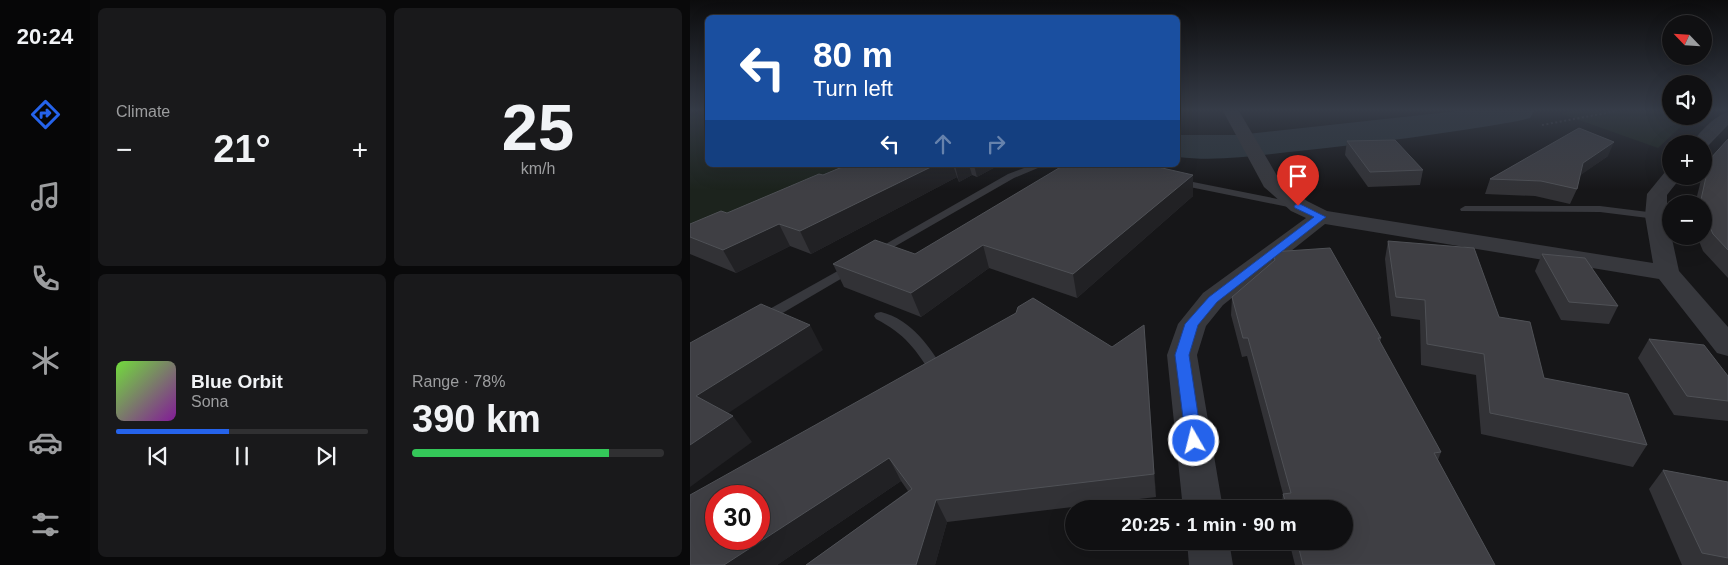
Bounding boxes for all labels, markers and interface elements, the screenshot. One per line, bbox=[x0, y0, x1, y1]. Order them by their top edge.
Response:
north arrow bbox=[1662, 15, 1712, 65]
map controls bbox=[1662, 15, 1712, 245]
text: 20:24 bbox=[17, 24, 73, 49]
icon: left bbox=[730, 35, 795, 100]
text: 80 m bbox=[813, 35, 893, 74]
button: sound bbox=[1662, 75, 1712, 125]
text: Turn left bbox=[813, 76, 893, 101]
text: 25 bbox=[502, 91, 574, 164]
icon: directions bbox=[28, 97, 63, 132]
text: Climate bbox=[116, 103, 170, 120]
text: 21° bbox=[213, 128, 271, 170]
icon: left bbox=[876, 130, 904, 158]
icon: ahead bbox=[929, 130, 957, 158]
icon: right bbox=[982, 130, 1010, 158]
text: − bbox=[116, 134, 132, 165]
text: + bbox=[352, 134, 368, 165]
button: + bbox=[1662, 135, 1712, 185]
pin bbox=[1277, 155, 1319, 206]
text: km/h bbox=[521, 160, 555, 177]
icon: arrive bbox=[1284, 162, 1312, 190]
icon: music bbox=[28, 179, 63, 214]
button: − bbox=[1662, 195, 1712, 245]
icon: phone bbox=[28, 261, 63, 296]
icon: climate bbox=[28, 343, 63, 378]
text: Blue Orbit bbox=[191, 371, 283, 392]
text: Range · 78% bbox=[412, 373, 505, 390]
text: Sona bbox=[191, 393, 228, 410]
text: 390 km bbox=[412, 398, 541, 440]
position arrow bbox=[1167, 414, 1219, 466]
icon: car bbox=[28, 425, 63, 460]
icon: previous bbox=[144, 442, 172, 470]
icon: pause bbox=[228, 442, 256, 470]
icon: next bbox=[312, 442, 340, 470]
speed limit sign: 30 bbox=[705, 485, 770, 550]
icon: filters bbox=[28, 507, 63, 542]
text: 20:25 · 1 min · 90 m bbox=[1121, 514, 1297, 535]

